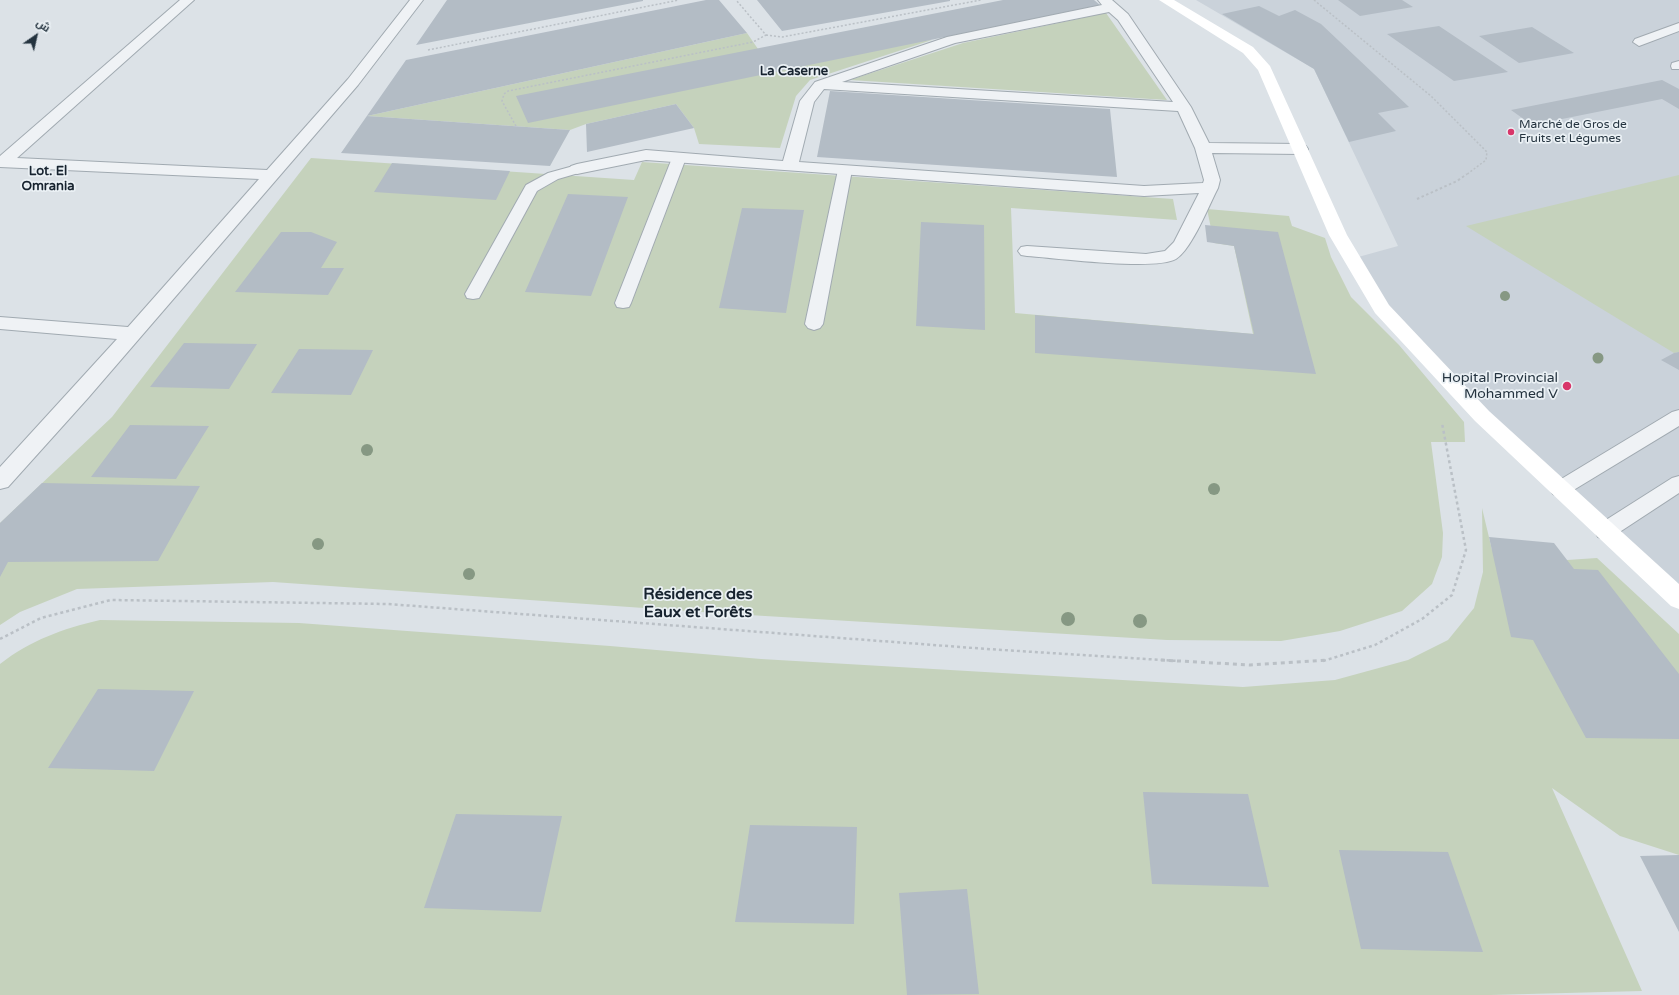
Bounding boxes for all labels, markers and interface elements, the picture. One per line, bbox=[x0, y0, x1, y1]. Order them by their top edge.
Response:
north arrow bbox=[16, 16, 56, 56]
text: ش bbox=[34, 16, 52, 35]
district label: La Caserne bbox=[760, 64, 828, 80]
place label: Marché de Gros de Fruits et Légumes bbox=[1519, 118, 1627, 146]
marker: Marché de Gros de Fruits et Légumes bbox=[1506, 127, 1516, 137]
district label: Lot. El Omrania bbox=[21, 164, 75, 195]
place label: Hopital Provincial Mohammed V bbox=[1442, 370, 1558, 402]
marker: Hopital Provincial Mohammed V bbox=[1561, 380, 1573, 392]
district label: Résidence des Eaux et Forêts bbox=[643, 585, 753, 623]

